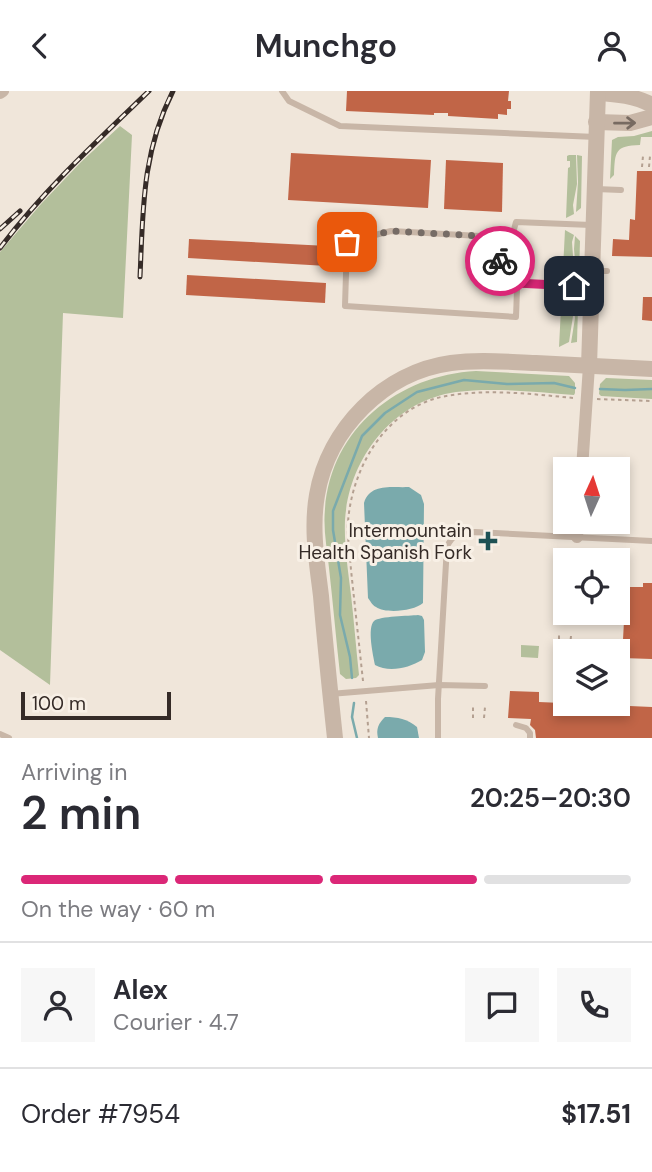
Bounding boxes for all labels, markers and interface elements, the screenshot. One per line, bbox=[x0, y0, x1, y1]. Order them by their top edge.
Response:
text: Munchgo bbox=[255, 25, 397, 67]
icon: back bbox=[21, 27, 59, 65]
icon: person bbox=[593, 27, 631, 65]
one-way arrow bbox=[613, 116, 636, 129]
pin bbox=[317, 212, 377, 272]
icon: bag bbox=[328, 223, 366, 261]
courier bbox=[465, 226, 535, 296]
icon: bike bbox=[481, 242, 519, 280]
pin bbox=[544, 256, 604, 316]
icon: home bbox=[555, 267, 593, 305]
north arrow bbox=[553, 457, 630, 534]
map controls bbox=[553, 457, 630, 716]
place label: Intermountain Health Spanish Fork bbox=[298, 518, 472, 565]
marker: Intermountain Health Spanish Fork bbox=[478, 531, 498, 551]
button: locate bbox=[553, 548, 630, 625]
button: layers bbox=[553, 639, 630, 716]
scale bar bbox=[21, 689, 172, 721]
text: 100 m bbox=[32, 691, 86, 716]
text: Arriving in bbox=[21, 757, 127, 787]
text: 20:25–20:30 bbox=[470, 781, 631, 815]
text: 2 min bbox=[21, 783, 141, 843]
text: On the way · 60 m bbox=[21, 894, 215, 924]
button: person bbox=[21, 968, 95, 1042]
button: chat bbox=[465, 968, 539, 1042]
button: phone bbox=[557, 968, 631, 1042]
text: Alex bbox=[113, 973, 168, 1007]
text: Courier · 4.7 bbox=[113, 1007, 239, 1037]
text: Order #7954 bbox=[21, 1097, 180, 1131]
text: $17.51 bbox=[561, 1097, 631, 1131]

